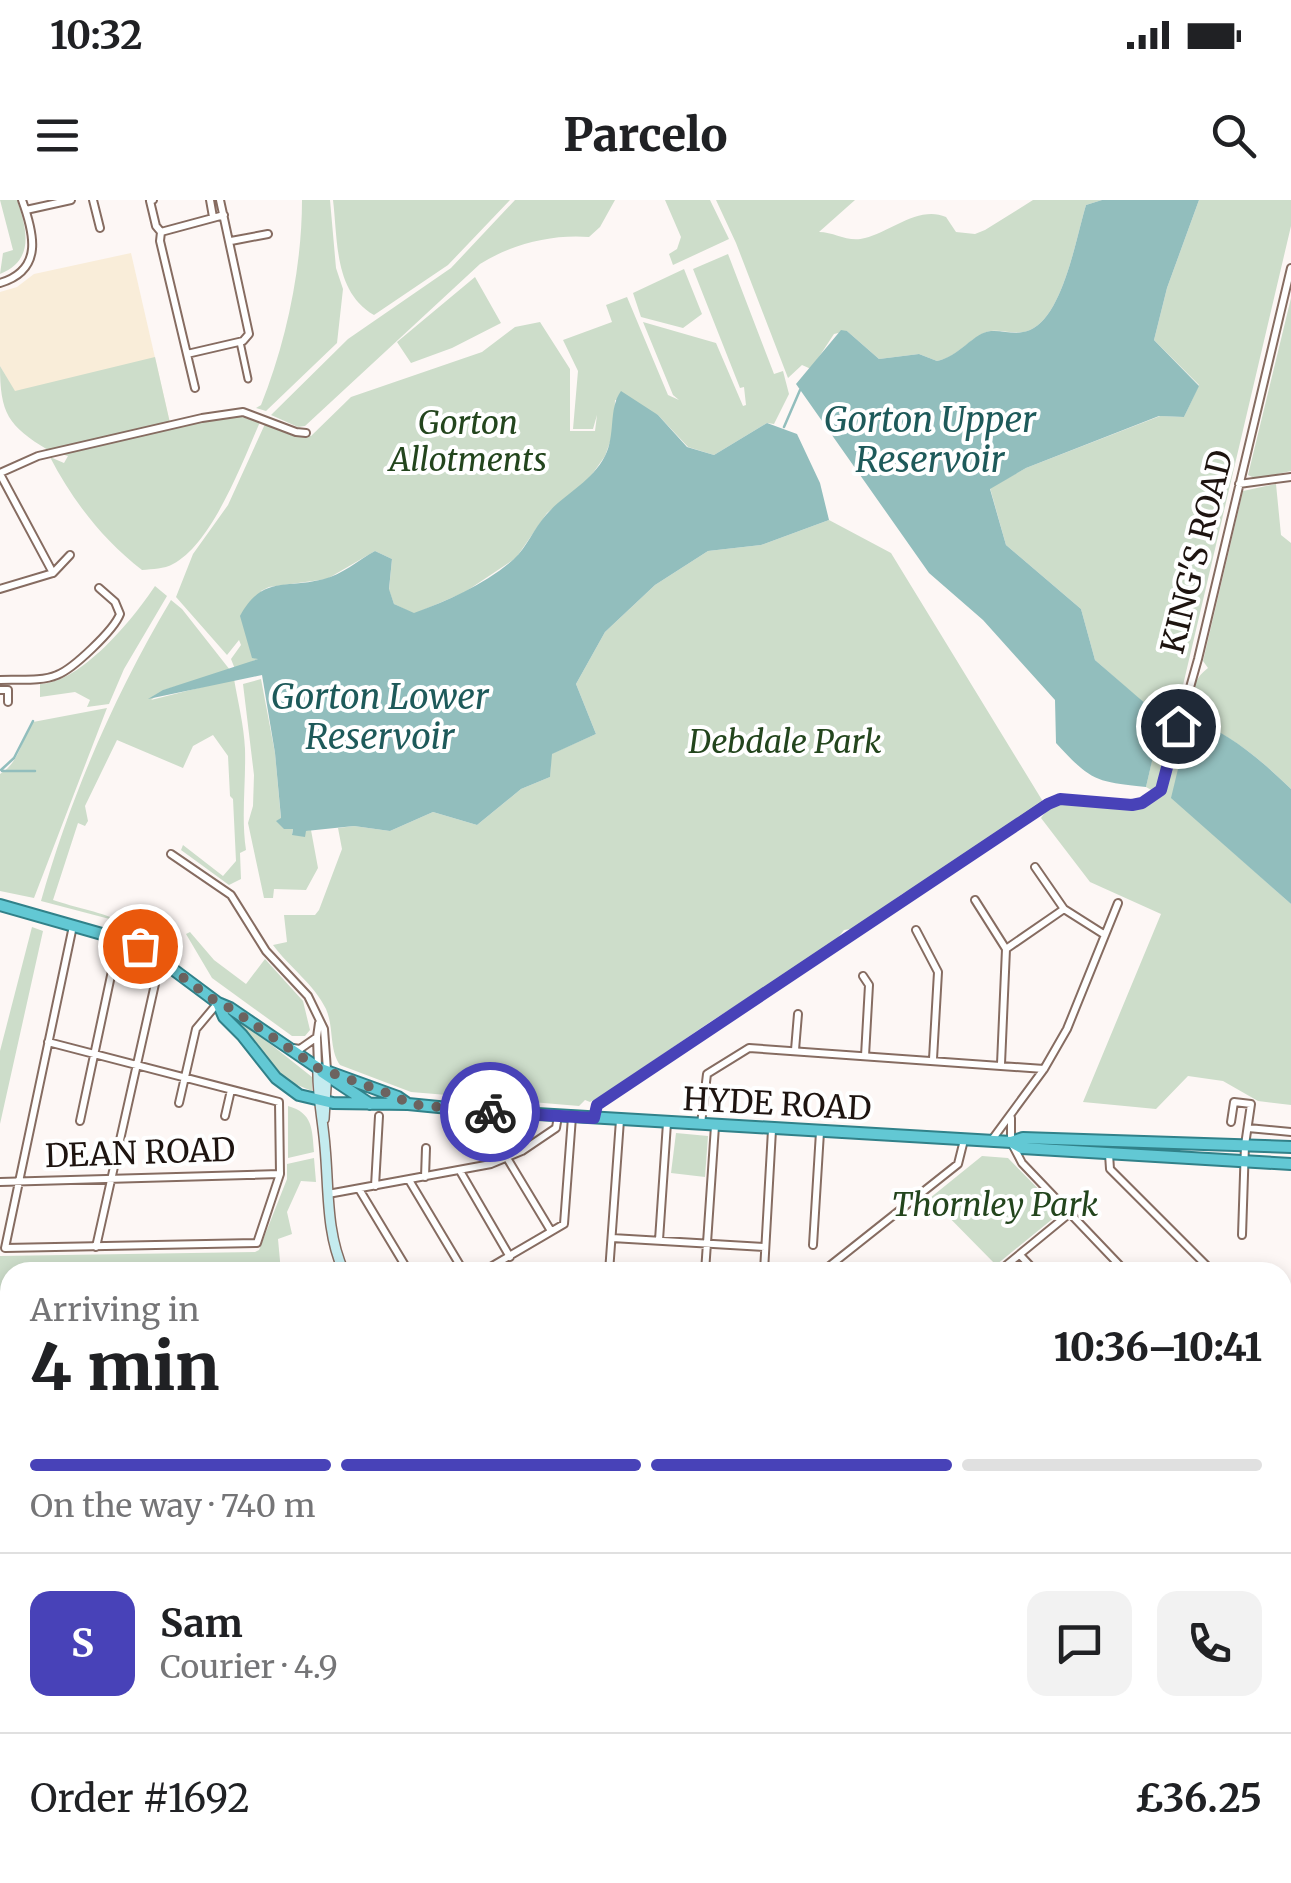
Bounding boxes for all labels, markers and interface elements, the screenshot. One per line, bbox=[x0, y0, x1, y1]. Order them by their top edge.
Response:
text: 10:32 bbox=[50, 12, 143, 59]
text: Parcelo bbox=[563, 107, 728, 163]
icon: menu bbox=[30, 108, 85, 163]
icon: search bbox=[1206, 108, 1261, 163]
water label: Gorton Upper Reservoir bbox=[824, 398, 1037, 482]
park label: Gorton Allotments bbox=[386, 403, 547, 480]
street label: KING'S ROAD bbox=[1152, 446, 1242, 658]
water label: Gorton Lower Reservoir bbox=[271, 675, 490, 759]
pin bbox=[1136, 684, 1221, 769]
icon: home bbox=[1151, 699, 1206, 754]
park label: Debdale Park bbox=[688, 722, 882, 762]
pin bbox=[98, 904, 183, 989]
icon: bag bbox=[113, 919, 168, 974]
courier bbox=[440, 1062, 540, 1162]
street label: HYDE ROAD bbox=[682, 1079, 872, 1129]
icon: bike bbox=[463, 1085, 518, 1140]
street label: DEAN ROAD bbox=[44, 1130, 236, 1176]
park label: Thornley Park bbox=[892, 1185, 1099, 1225]
text: Arriving in bbox=[30, 1290, 199, 1330]
text: 10:36–10:41 bbox=[1054, 1324, 1262, 1371]
text: 4 min bbox=[30, 1326, 220, 1408]
text: On the way · 740 m bbox=[30, 1486, 316, 1526]
button: chat bbox=[1027, 1591, 1132, 1696]
button: phone bbox=[1157, 1591, 1262, 1696]
text: Sam bbox=[160, 1600, 243, 1647]
text: S bbox=[71, 1620, 94, 1667]
text: Courier · 4.9 bbox=[160, 1647, 338, 1687]
text: Order #1692 bbox=[30, 1775, 250, 1822]
text: £36.25 bbox=[1135, 1775, 1262, 1822]

